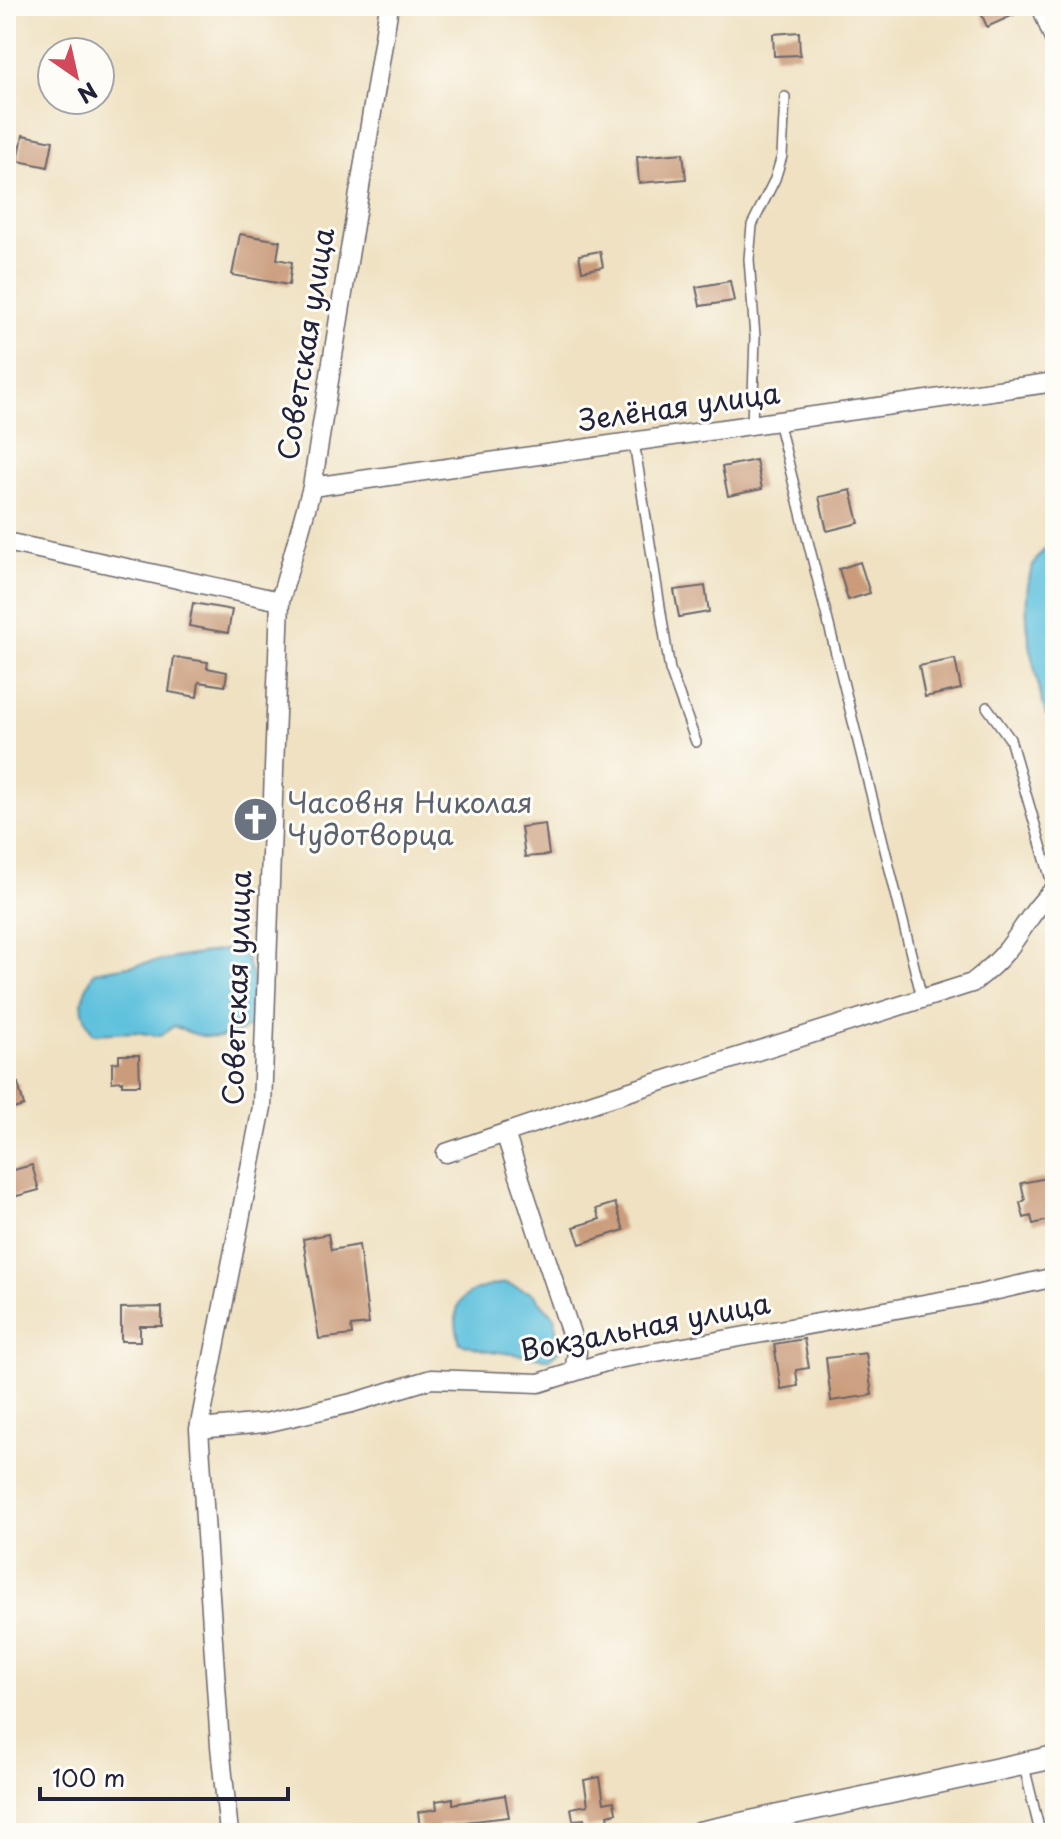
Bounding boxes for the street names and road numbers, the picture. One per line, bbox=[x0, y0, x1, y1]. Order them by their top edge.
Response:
street label: Советская улица bbox=[265, 224, 344, 463]
street label: Зелёная улица bbox=[575, 370, 783, 441]
street label: Советская улица bbox=[210, 869, 261, 1106]
street label: Вокзальная улица bbox=[516, 1280, 774, 1371]

